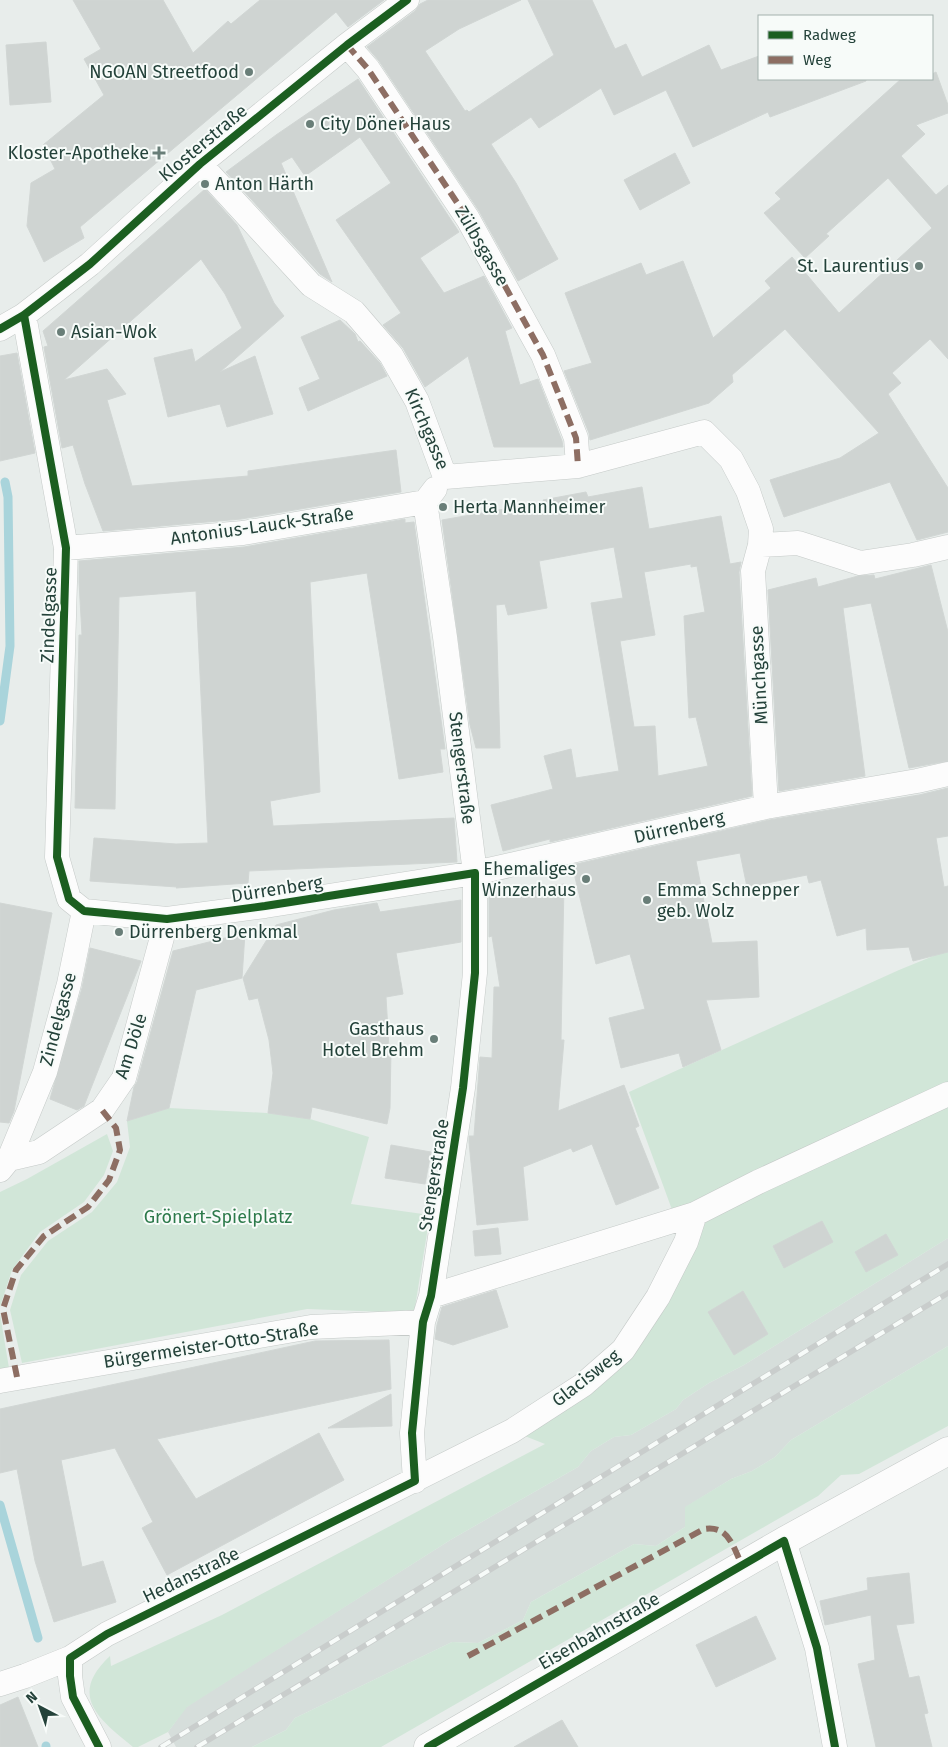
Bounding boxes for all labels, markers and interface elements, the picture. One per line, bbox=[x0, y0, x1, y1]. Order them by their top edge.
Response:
legend bbox=[758, 15, 933, 80]
text: Radweg bbox=[803, 26, 856, 44]
text: Weg bbox=[803, 51, 831, 69]
place label: NGOAN Streetfood bbox=[89, 61, 239, 83]
marker: NGOAN Streetfood bbox=[243, 66, 255, 78]
street label: Klosterstraße bbox=[154, 100, 252, 186]
place label: City Döner Haus bbox=[320, 113, 450, 135]
marker: City Döner Haus bbox=[304, 118, 316, 130]
place label: Kloster-Apotheke bbox=[8, 142, 149, 164]
marker: Kloster-Apotheke bbox=[153, 147, 165, 159]
place label: Anton Härth bbox=[215, 173, 314, 195]
marker: Anton Härth bbox=[199, 178, 211, 190]
street label: Zülbsgasse bbox=[450, 202, 514, 290]
place label: St. Laurentius bbox=[797, 255, 909, 277]
marker: St. Laurentius bbox=[913, 260, 925, 272]
place label: Asian-Wok bbox=[71, 321, 158, 343]
marker: Asian-Wok bbox=[55, 326, 67, 338]
street label: Kirchgasse bbox=[400, 385, 454, 473]
place label: Herta Mannheimer bbox=[453, 496, 605, 518]
marker: Herta Mannheimer bbox=[437, 501, 449, 513]
street label: Antonius-Lauck-Straße bbox=[169, 502, 355, 550]
street label: Zindelgasse bbox=[36, 567, 62, 663]
street label: Münchgasse bbox=[745, 625, 773, 725]
street label: Stengerstraße bbox=[444, 710, 480, 826]
street label: Dürrenberg bbox=[632, 806, 727, 848]
place label: Ehemaliges Winzerhaus bbox=[482, 858, 576, 901]
street label: Dürrenberg bbox=[230, 871, 325, 907]
marker: Ehemaliges Winzerhaus bbox=[580, 873, 592, 885]
place label: Emma Schnepper geb. Wolz bbox=[657, 879, 799, 922]
marker: Emma Schnepper geb. Wolz bbox=[641, 894, 653, 906]
place label: Dürrenberg Denkmal bbox=[129, 921, 298, 943]
marker: Dürrenberg Denkmal bbox=[113, 926, 125, 938]
street label: Zindelgasse bbox=[35, 970, 81, 1068]
street label: Am Döle bbox=[110, 1010, 152, 1082]
place label: Gasthaus Hotel Brehm bbox=[322, 1018, 424, 1061]
marker: Gasthaus Hotel Brehm bbox=[428, 1033, 440, 1045]
street label: Stengerstraße bbox=[414, 1117, 454, 1233]
park label: Grönert-Spielplatz bbox=[144, 1206, 292, 1228]
street label: Bürgermeister-Otto-Straße bbox=[102, 1317, 320, 1373]
street label: Glacisweg bbox=[548, 1344, 625, 1411]
street label: Hedanstraße bbox=[139, 1542, 243, 1608]
street label: Eisenbahnstraße bbox=[534, 1587, 664, 1675]
north arrow bbox=[15, 1682, 65, 1732]
text: N bbox=[23, 1688, 41, 1707]

